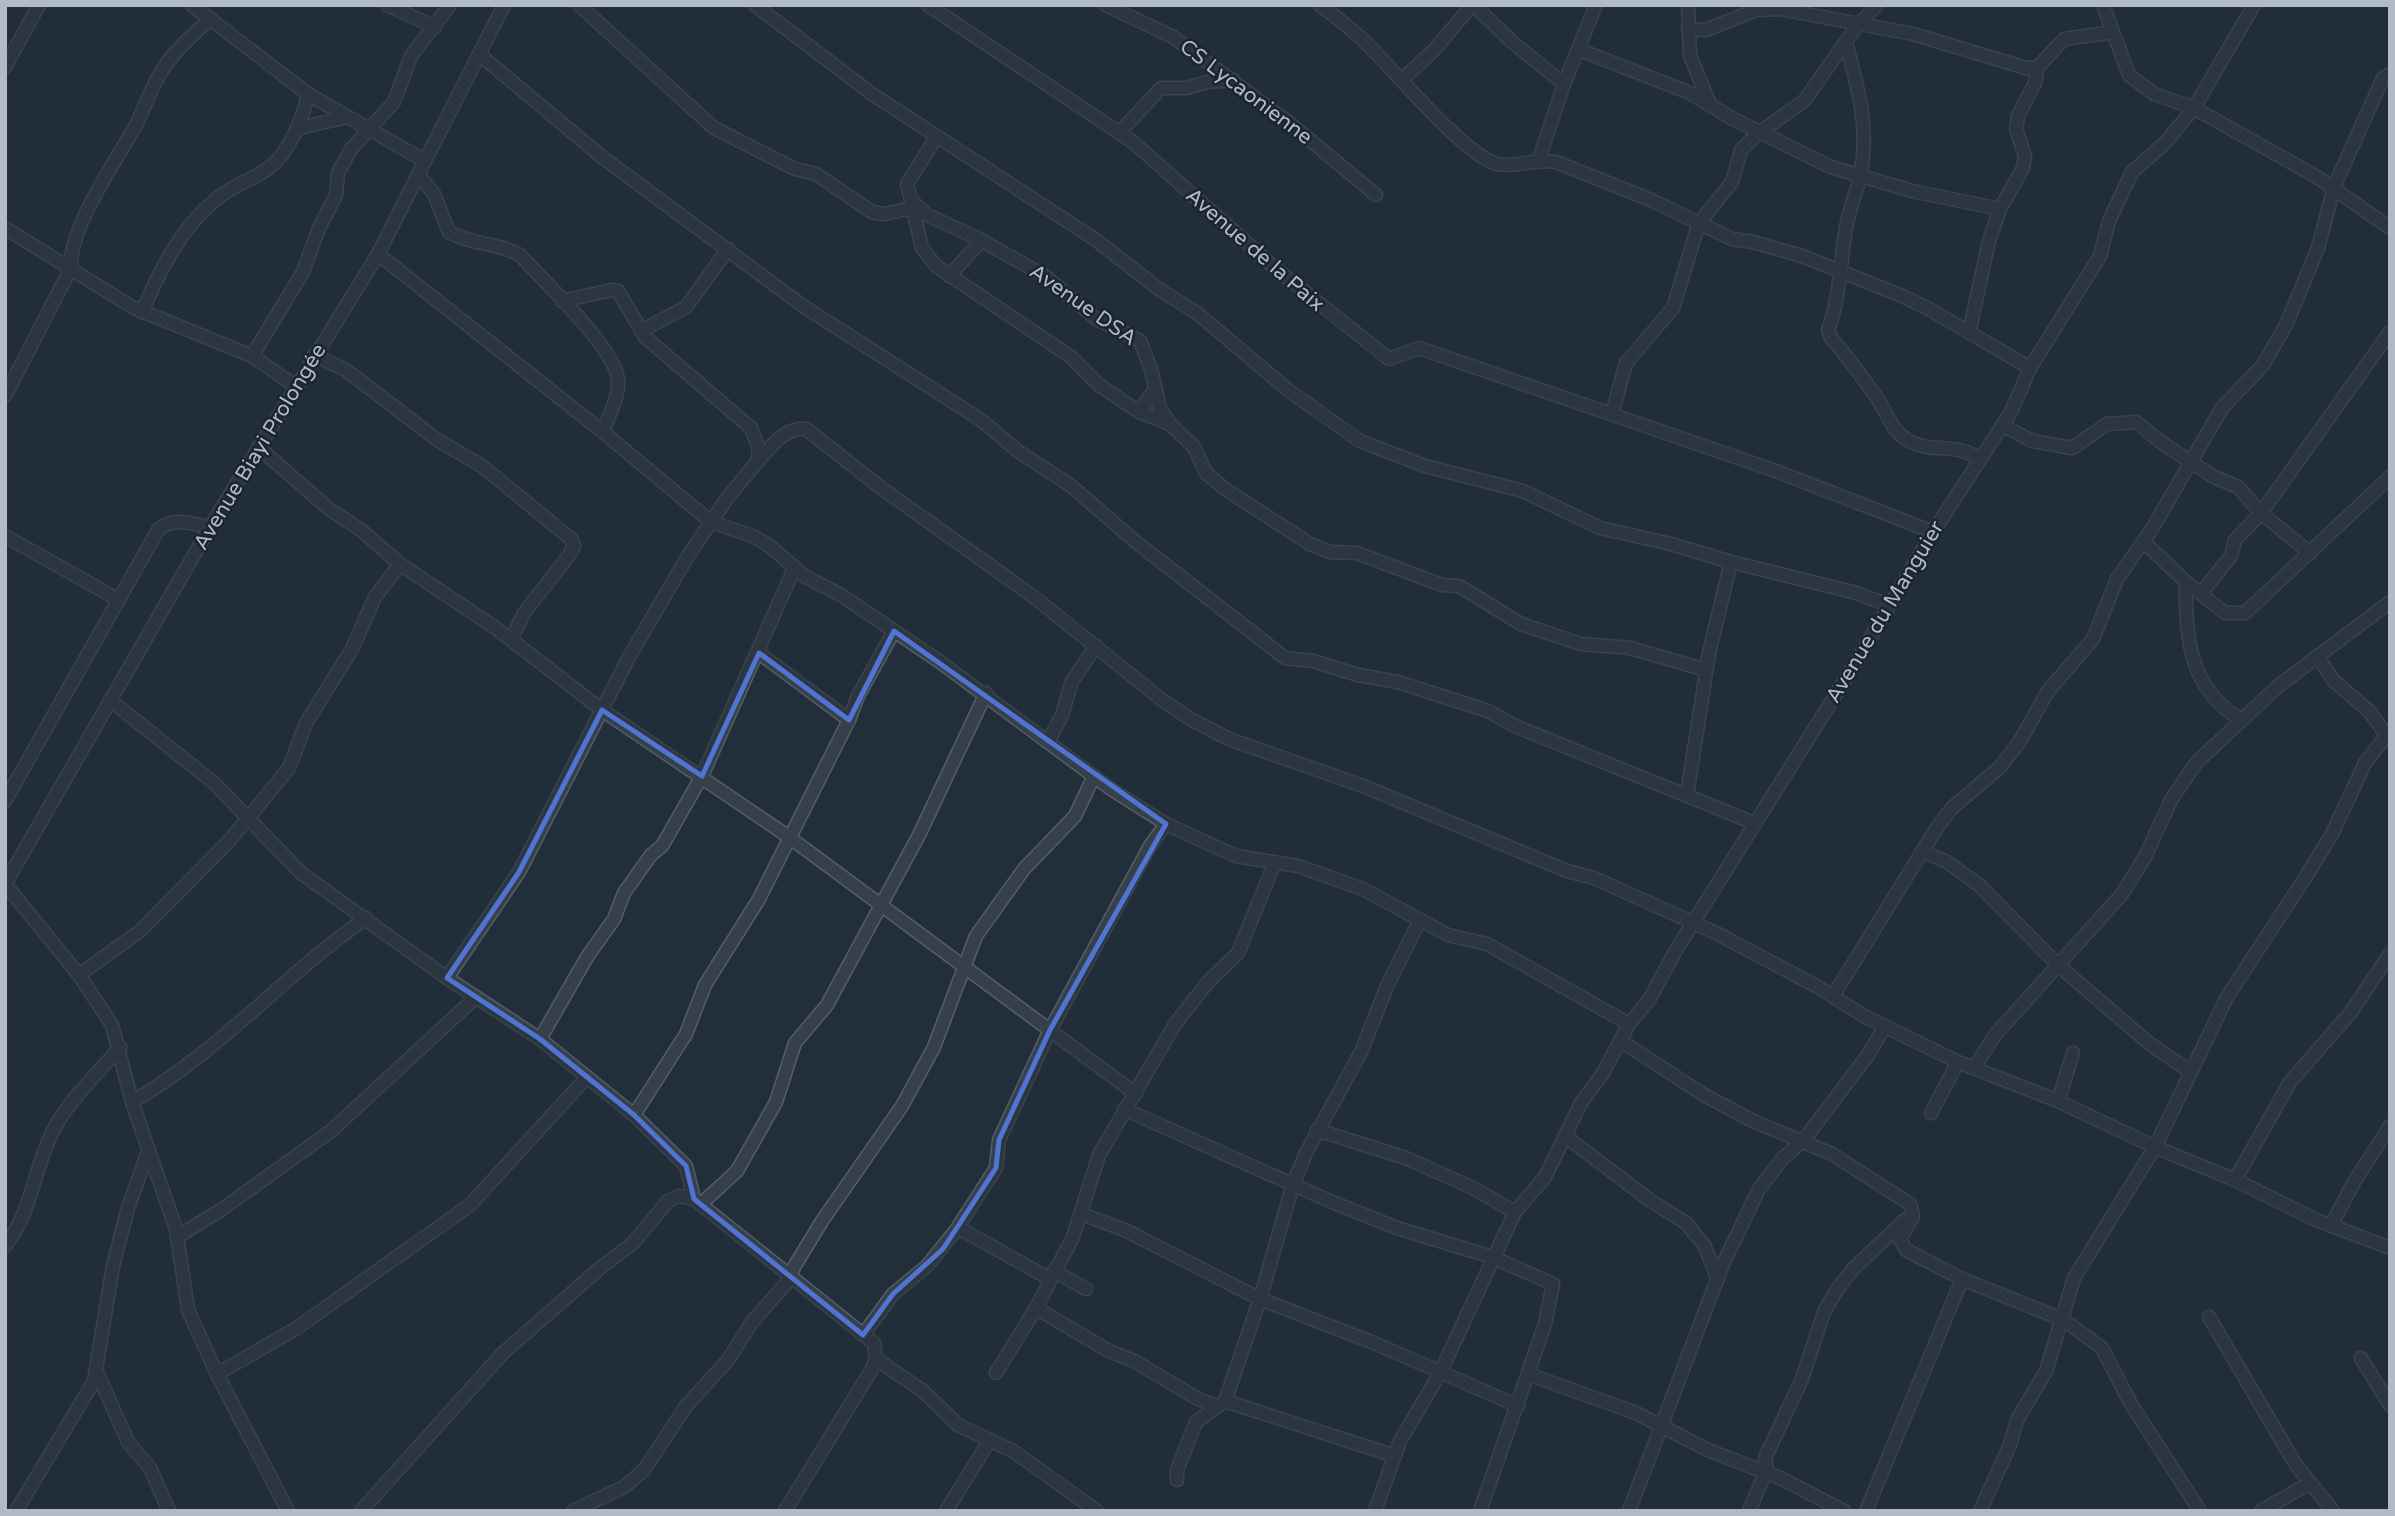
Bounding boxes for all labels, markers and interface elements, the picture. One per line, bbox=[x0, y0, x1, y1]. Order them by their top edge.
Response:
street label: CS Lycaonienne bbox=[1175, 34, 1317, 150]
street label: Avenue de la Paix bbox=[1181, 183, 1329, 317]
street label: Avenue DSA bbox=[1025, 259, 1141, 351]
street label: Avenue Biayi Prolongée bbox=[188, 339, 332, 555]
street label: Avenue du Manguier bbox=[1821, 516, 1949, 708]

